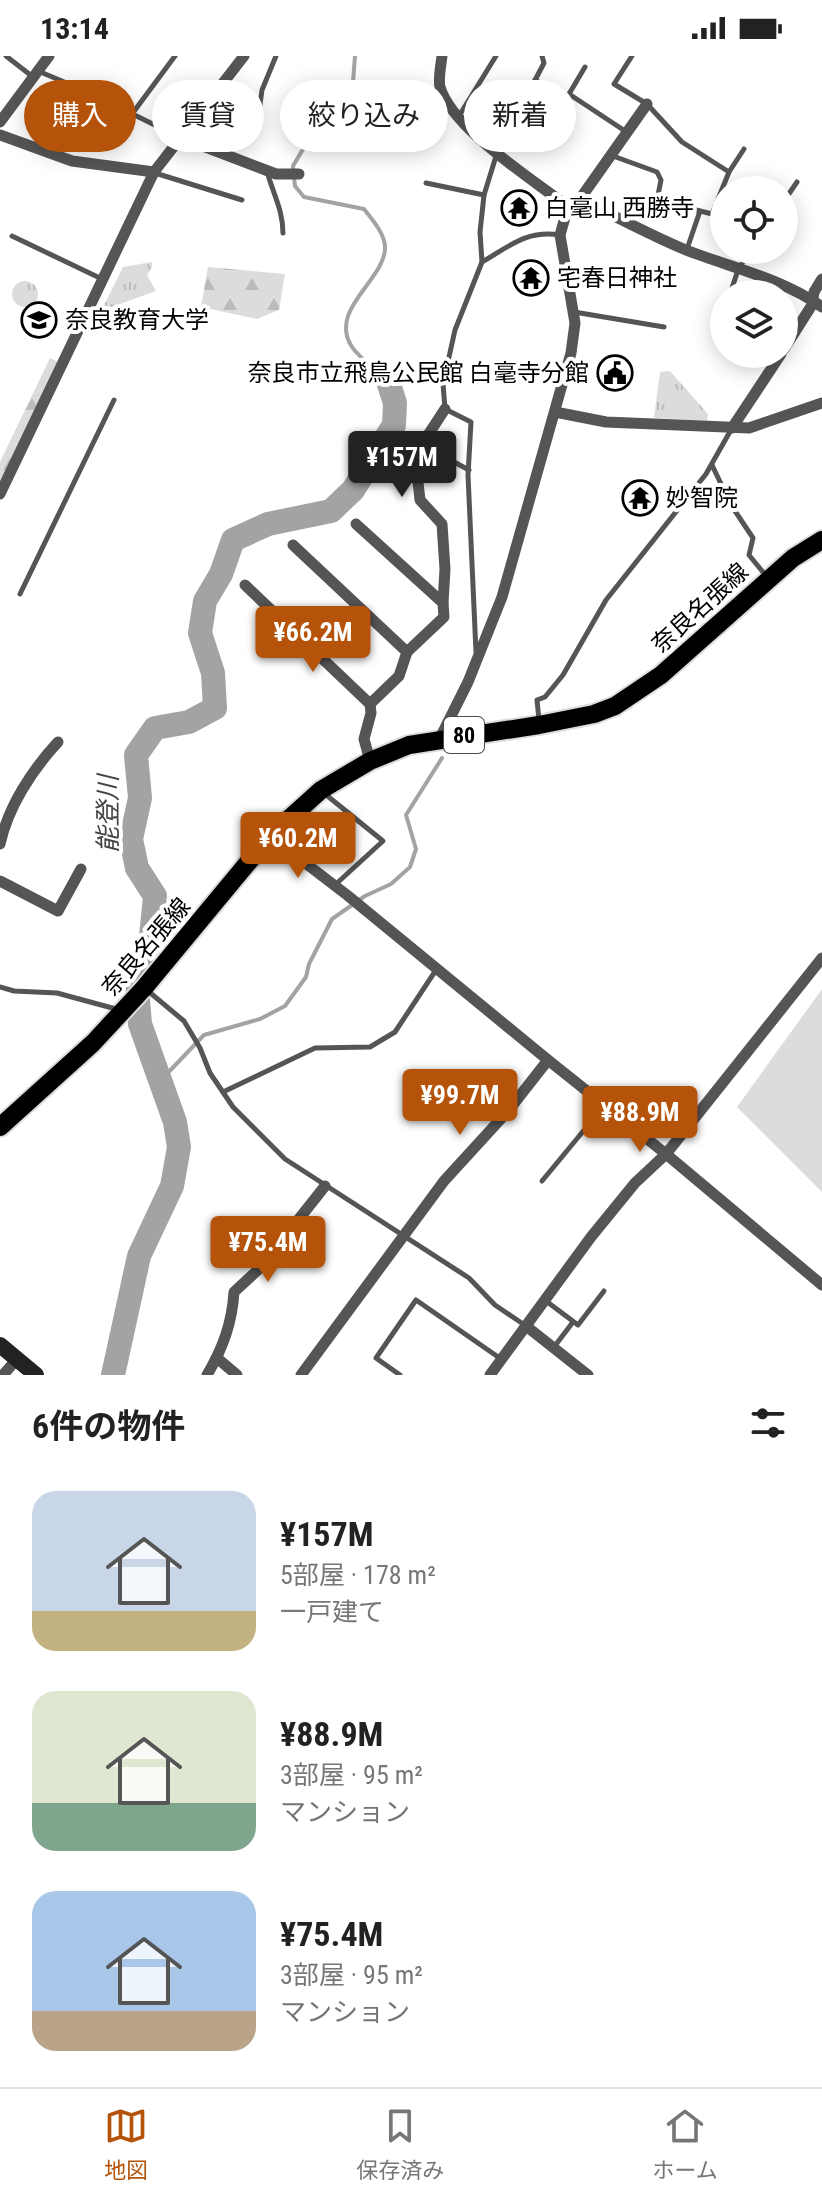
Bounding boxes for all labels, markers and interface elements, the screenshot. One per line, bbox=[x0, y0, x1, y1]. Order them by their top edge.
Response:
text: 13:14 bbox=[40, 11, 109, 46]
chip: 購入 bbox=[24, 80, 136, 152]
chip: 賃貸 bbox=[152, 80, 264, 152]
chip: 絞り込み bbox=[280, 80, 448, 152]
chip: 新着 bbox=[464, 80, 576, 152]
map controls bbox=[710, 176, 798, 368]
button: locate bbox=[710, 176, 798, 264]
temple icon: 白毫山 西勝寺 bbox=[500, 189, 538, 227]
place label: 白毫山 西勝寺 bbox=[545, 194, 695, 222]
temple icon: 宅春日神社 bbox=[512, 259, 550, 297]
place label: 宅春日神社 bbox=[557, 264, 677, 292]
button: layers bbox=[710, 280, 798, 368]
school or university icon: 奈良教育大学 bbox=[20, 301, 58, 339]
place label: 奈良教育大学 bbox=[65, 306, 209, 334]
public building icon: 奈良市立飛鳥公民館 白毫寺分館 bbox=[596, 354, 634, 392]
place label: 奈良市立飛鳥公民館 白毫寺分館 bbox=[247, 359, 589, 387]
pin: ¥157M bbox=[346, 431, 458, 499]
text: ¥157M bbox=[366, 442, 438, 472]
temple icon: 妙智院 bbox=[621, 479, 659, 517]
place label: 妙智院 bbox=[666, 484, 738, 512]
street label: 奈良名張線 bbox=[646, 557, 754, 659]
pin: ¥66.2M bbox=[248, 606, 378, 674]
text: ¥66.2M bbox=[273, 617, 353, 647]
road number: 80 bbox=[444, 717, 484, 753]
water label: 能登川 bbox=[93, 772, 123, 853]
pin: ¥60.2M bbox=[233, 812, 363, 880]
text: ¥60.2M bbox=[258, 823, 338, 853]
street label: 奈良名張線 bbox=[96, 893, 196, 1001]
pin: ¥99.7M bbox=[395, 1069, 525, 1137]
text: ¥99.7M bbox=[420, 1080, 500, 1110]
pin: ¥88.9M bbox=[575, 1086, 705, 1154]
text: ¥88.9M bbox=[600, 1097, 680, 1127]
pin: ¥75.4M bbox=[203, 1216, 333, 1284]
text: ¥75.4M bbox=[228, 1227, 308, 1257]
icon: filters bbox=[746, 1401, 790, 1445]
text: 6件の物件 bbox=[32, 1406, 185, 1446]
text: ¥157M bbox=[280, 1514, 373, 1554]
icon: home bbox=[96, 1523, 192, 1619]
text: 5部屋 · 178 m² bbox=[280, 1560, 436, 1590]
text: 一戸建て bbox=[280, 1597, 384, 1627]
text: ¥88.9M bbox=[280, 1714, 383, 1754]
icon: home bbox=[96, 1723, 192, 1819]
text: 3部屋 · 95 m² bbox=[280, 1760, 423, 1790]
text: マンション bbox=[280, 1797, 410, 1827]
text: ¥75.4M bbox=[280, 1914, 383, 1954]
icon: home bbox=[96, 1923, 192, 2019]
text: 3部屋 · 95 m² bbox=[280, 1960, 423, 1990]
text: マンション bbox=[280, 1997, 410, 2027]
tab: 地図 bbox=[104, 2104, 148, 2184]
tab: 保存済み bbox=[356, 2104, 444, 2184]
tab: ホーム bbox=[653, 2104, 718, 2184]

